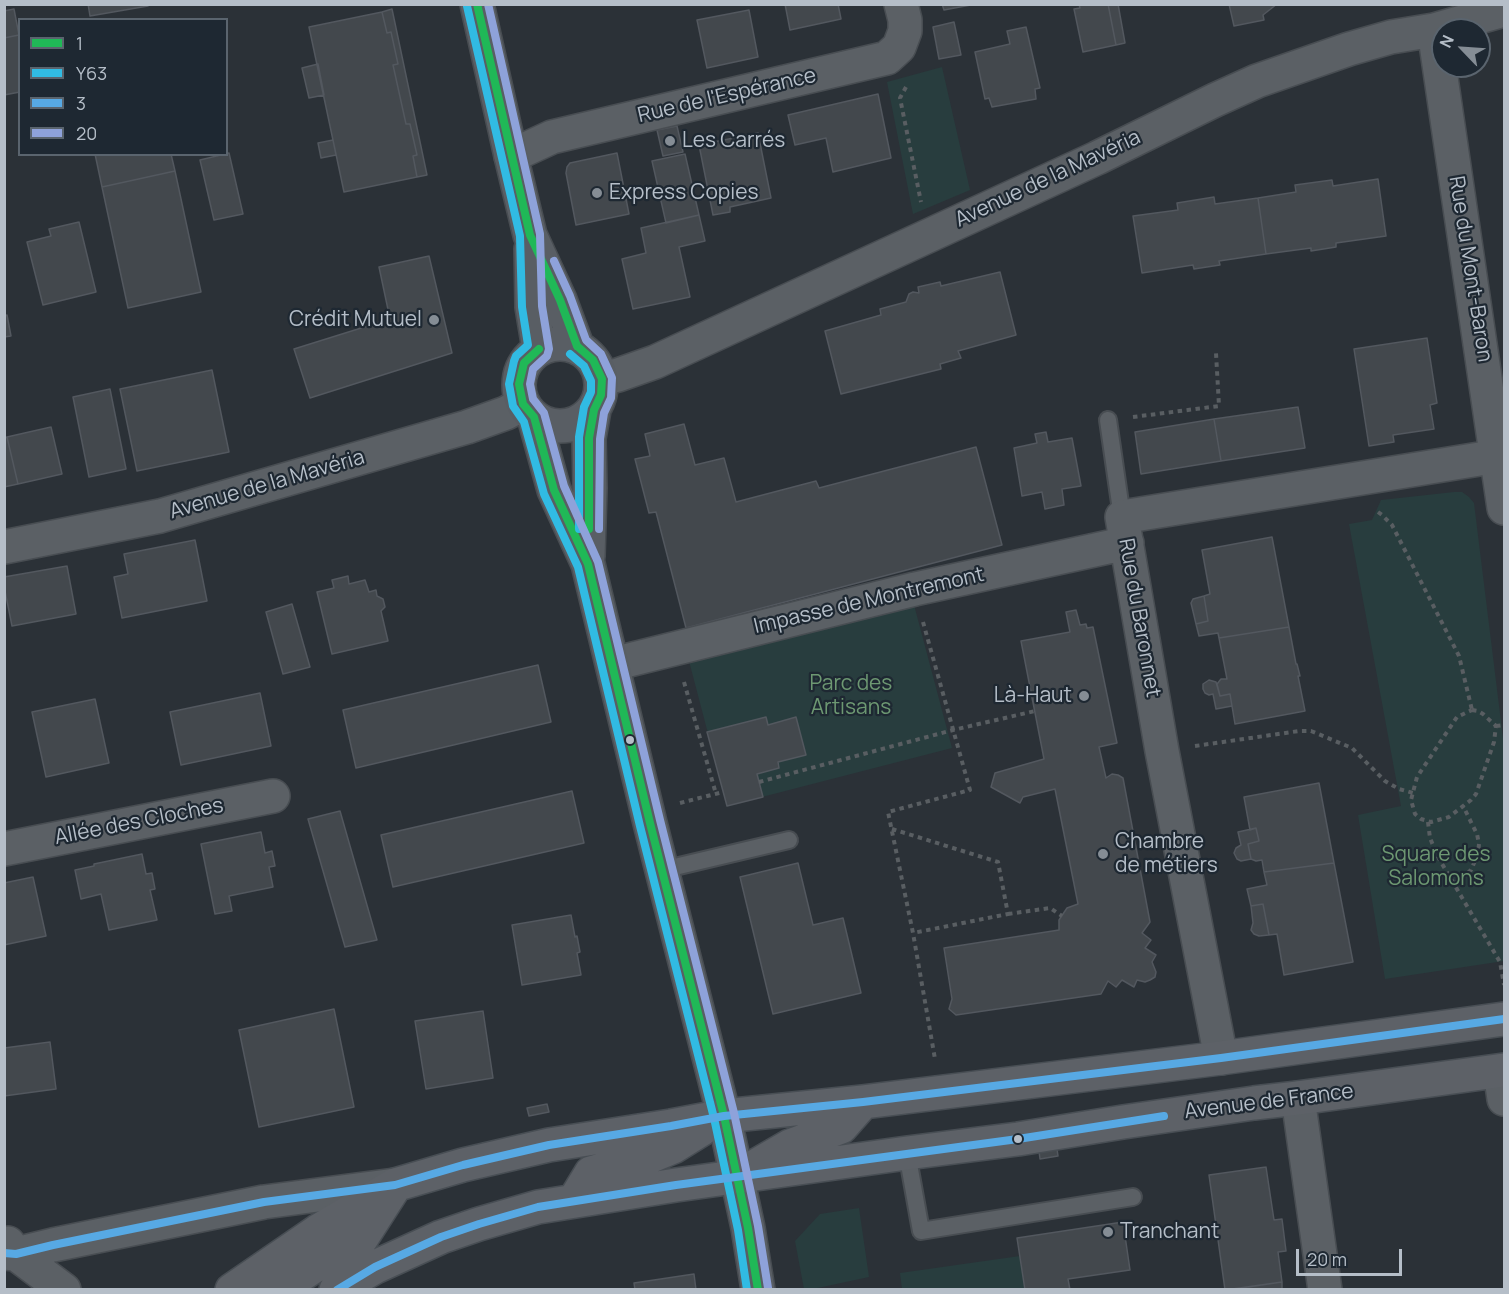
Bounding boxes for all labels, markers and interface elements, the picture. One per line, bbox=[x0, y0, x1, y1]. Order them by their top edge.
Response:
legend bbox=[18, 18, 228, 156]
north arrow bbox=[1431, 18, 1491, 78]
text: 1 bbox=[76, 31, 83, 55]
text: N bbox=[1434, 31, 1459, 51]
text: Y63 bbox=[76, 61, 107, 85]
street label: Rue de l'Espérance bbox=[635, 63, 819, 129]
text: 3 bbox=[76, 91, 86, 115]
text: 20 bbox=[76, 121, 97, 145]
street label: Avenue de la Mavéria bbox=[951, 125, 1145, 233]
place label: Les Carrés bbox=[682, 128, 785, 154]
marker: Les Carrés bbox=[663, 134, 677, 148]
street label: Rue du Mont-Baron bbox=[1443, 174, 1497, 364]
place label: Express Copies bbox=[609, 180, 758, 206]
marker: Express Copies bbox=[590, 186, 604, 200]
place label: Crédit Mutuel bbox=[289, 307, 422, 333]
marker: Crédit Mutuel bbox=[427, 313, 441, 327]
street label: Avenue de la Mavéria bbox=[167, 445, 367, 525]
street label: Rue du Baronnet bbox=[1113, 536, 1165, 700]
street label: Impasse de Montremont bbox=[751, 562, 987, 640]
park label: Parc des Artisans bbox=[810, 671, 892, 721]
place label: Là-Haut bbox=[994, 683, 1072, 709]
marker: Là-Haut bbox=[1077, 689, 1091, 703]
unlabelled marker bbox=[624, 734, 636, 746]
street label: Allée des Cloches bbox=[52, 793, 226, 851]
place label: Chambre de métiers bbox=[1115, 829, 1218, 879]
park label: Square des Salomons bbox=[1381, 842, 1491, 892]
marker: Chambre de métiers bbox=[1096, 847, 1110, 861]
street label: Avenue de France bbox=[1183, 1079, 1355, 1125]
unlabelled marker bbox=[1012, 1133, 1024, 1145]
place label: Tranchant bbox=[1120, 1219, 1219, 1245]
marker: Tranchant bbox=[1101, 1225, 1115, 1239]
scale bar bbox=[1299, 1237, 1406, 1275]
text: 20 m bbox=[1307, 1247, 1347, 1271]

